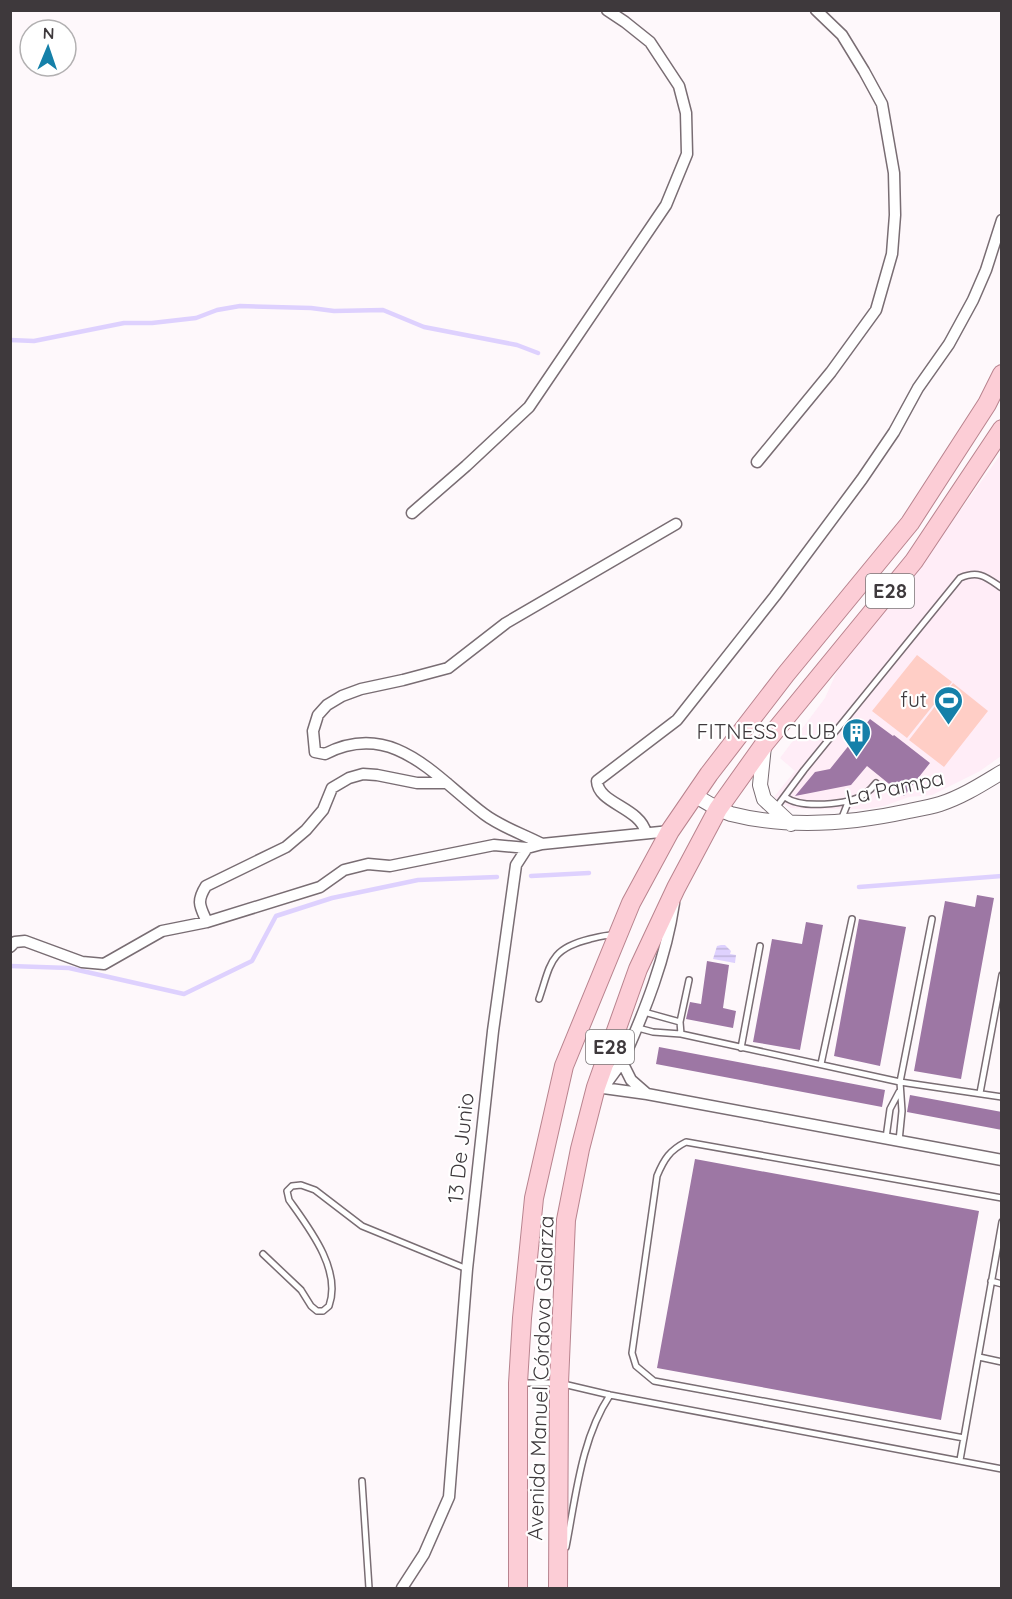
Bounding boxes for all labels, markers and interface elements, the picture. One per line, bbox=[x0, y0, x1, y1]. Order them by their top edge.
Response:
north arrow bbox=[18, 18, 78, 78]
text: N bbox=[42, 23, 55, 43]
road number: E28 bbox=[866, 574, 914, 608]
sports icon: fut bbox=[932, 684, 964, 726]
place label: fut bbox=[900, 686, 927, 712]
building icon: FITNESS CLUB bbox=[841, 716, 873, 758]
place label: FITNESS CLUB bbox=[697, 718, 836, 744]
street label: La Pampa bbox=[843, 764, 946, 810]
road number: E28 bbox=[586, 1030, 634, 1064]
street label: 13 De Junio bbox=[441, 1092, 479, 1204]
street label: Avenida Manuel Córdova Galarza bbox=[521, 1215, 559, 1541]

